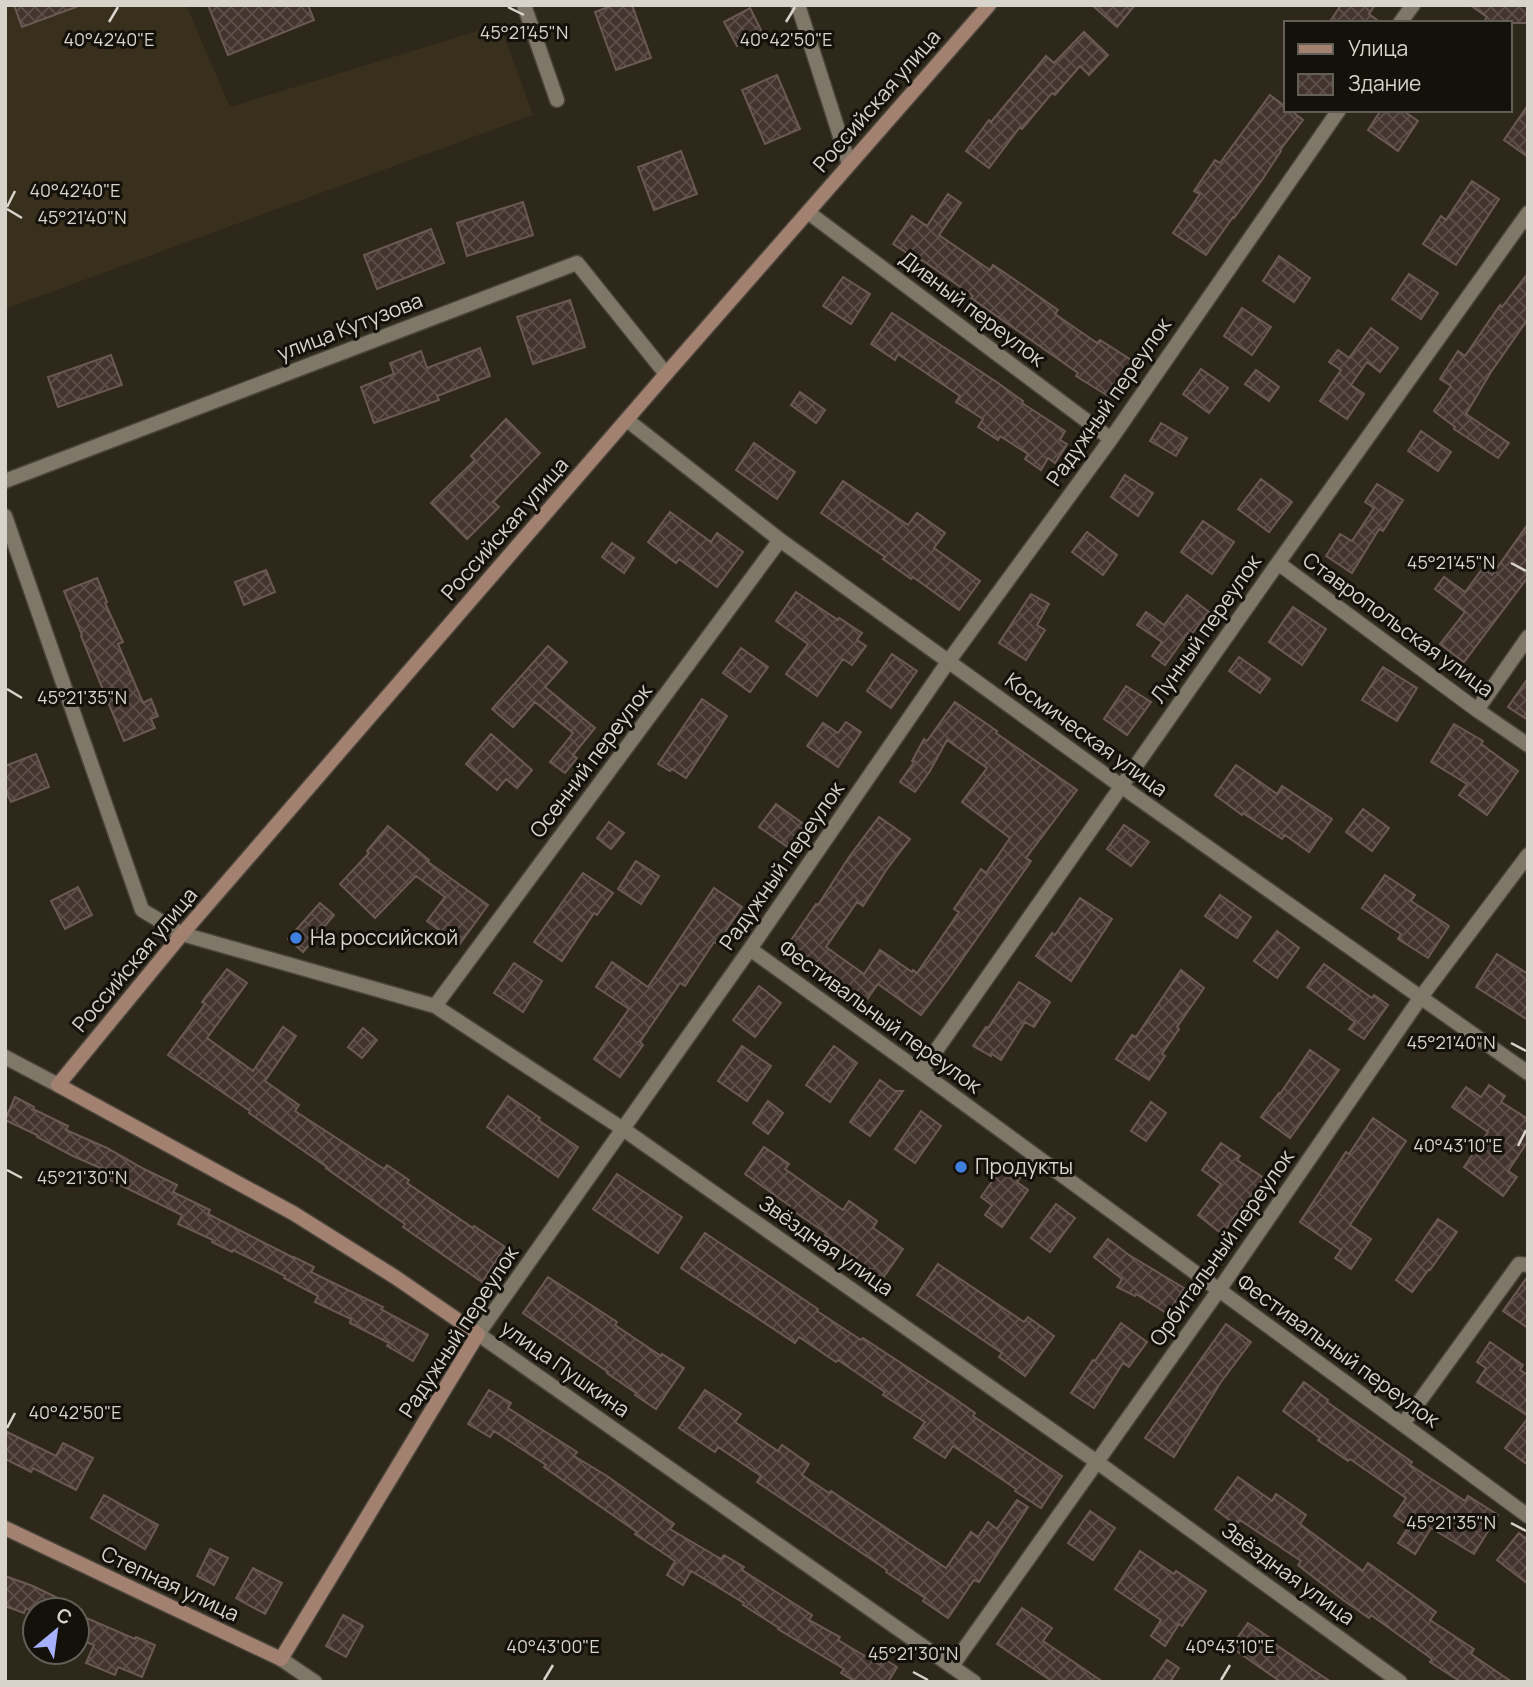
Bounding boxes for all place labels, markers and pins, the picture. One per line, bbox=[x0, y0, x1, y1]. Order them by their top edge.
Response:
place label: На российской bbox=[310, 923, 458, 951]
marker: На российской bbox=[288, 930, 304, 946]
place label: Продукты bbox=[975, 1152, 1073, 1180]
marker: Продукты bbox=[953, 1159, 969, 1175]

